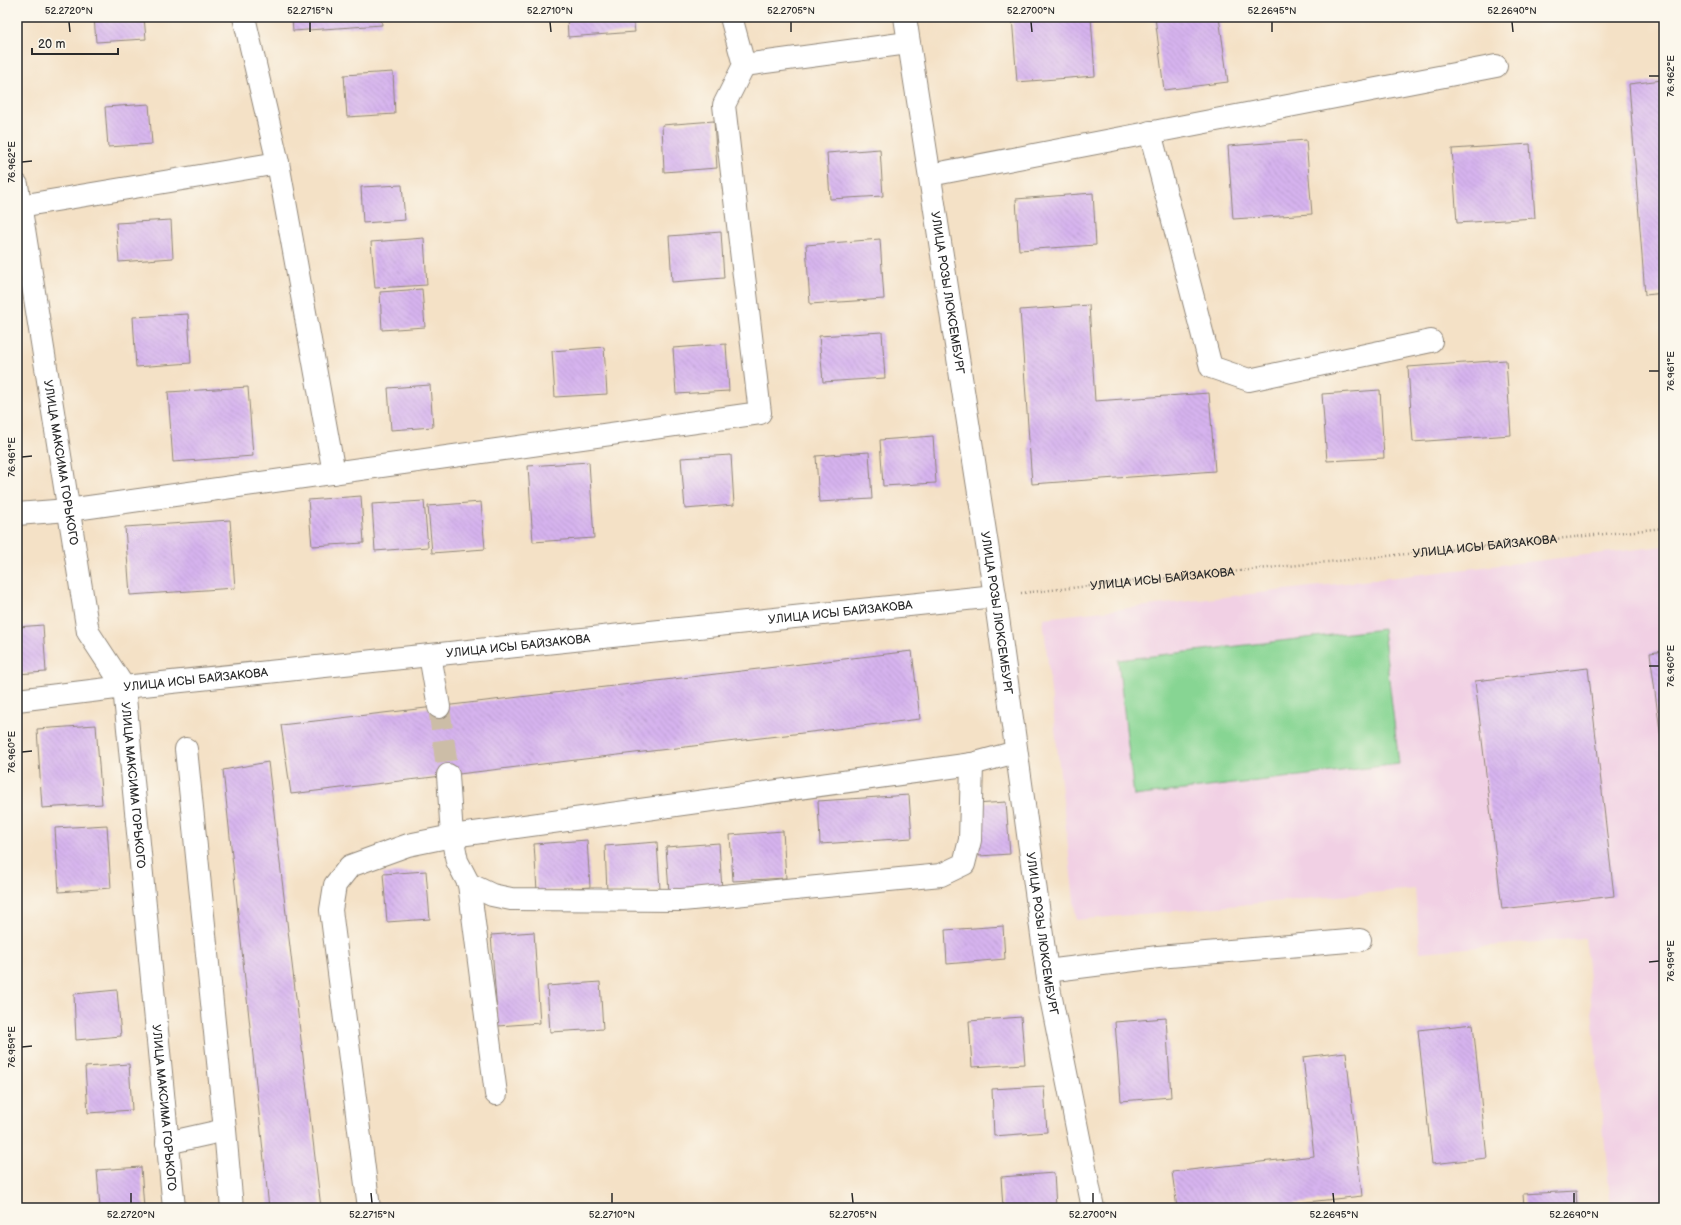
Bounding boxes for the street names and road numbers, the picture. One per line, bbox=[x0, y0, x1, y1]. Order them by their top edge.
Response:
street label: УЛИЦА РОЗЫ ЛЮКСЕМБУРГ bbox=[927, 210, 967, 376]
street label: УЛИЦА МАКСИМА ГОРЬКОГО bbox=[40, 379, 81, 547]
street label: УЛИЦА РОЗЫ ЛЮКСЕМБУРГ bbox=[977, 530, 1016, 696]
street label: УЛИЦА ИСЫ БАЙЗАКОВА bbox=[1412, 532, 1558, 561]
street label: УЛИЦА ИСЫ БАЙЗАКОВА bbox=[1089, 564, 1236, 594]
street label: УЛИЦА ИСЫ БАЙЗАКОВА bbox=[767, 598, 914, 628]
street label: УЛИЦА ИСЫ БАЙЗАКОВА bbox=[445, 631, 592, 661]
street label: УЛИЦА ИСЫ БАЙЗАКОВА bbox=[123, 665, 269, 695]
street label: УЛИЦА МАКСИМА ГОРЬКОГО bbox=[117, 701, 148, 870]
street label: УЛИЦА РОЗЫ ЛЮКСЕМБУРГ bbox=[1023, 851, 1061, 1017]
street label: УЛИЦА МАКСИМА ГОРЬКОГО bbox=[148, 1024, 179, 1192]

